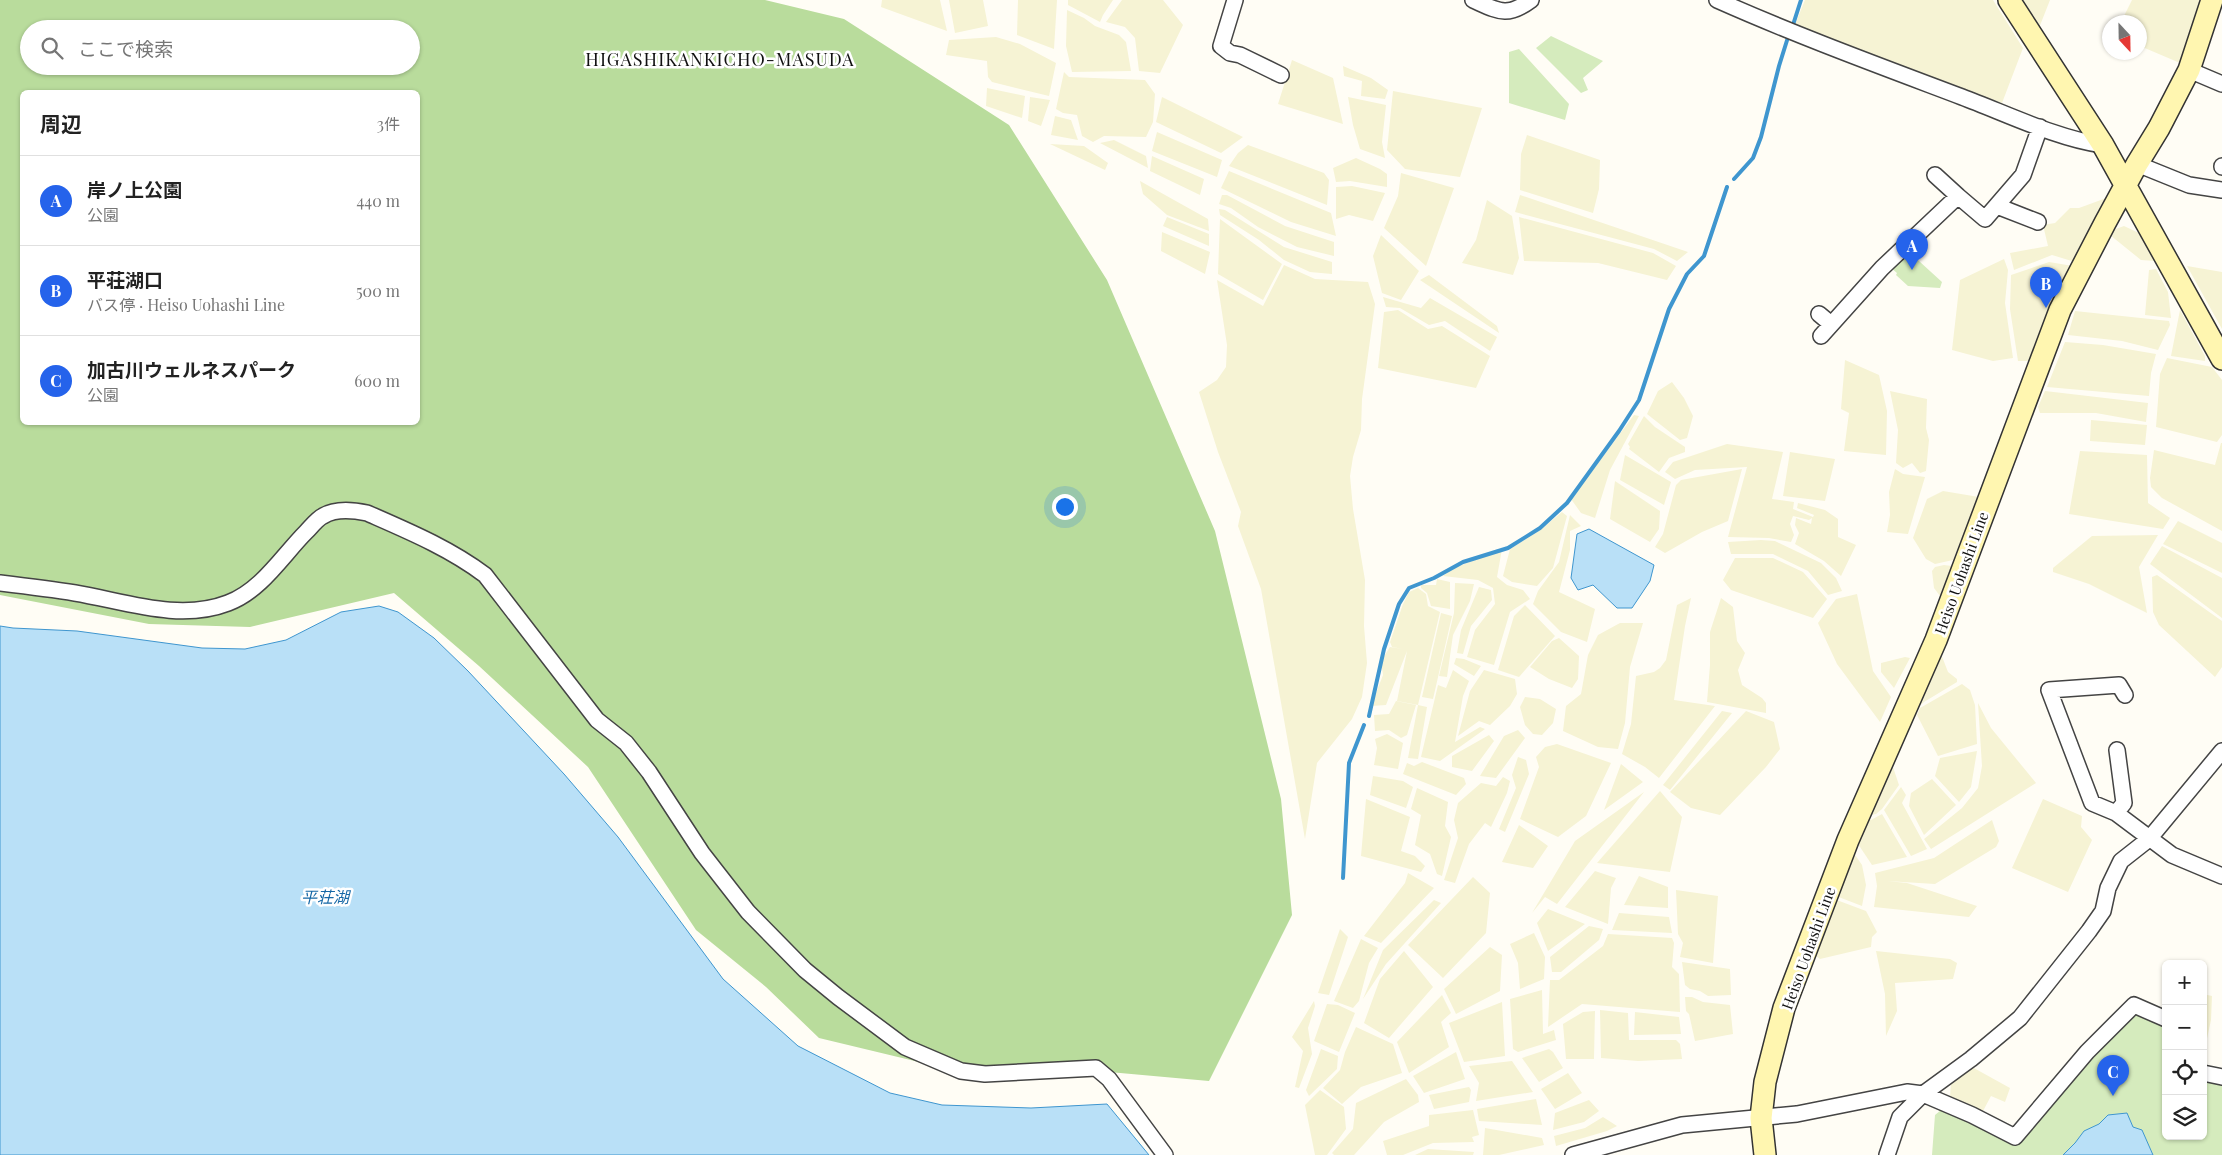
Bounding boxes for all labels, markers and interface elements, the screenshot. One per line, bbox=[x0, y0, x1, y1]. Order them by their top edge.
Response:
north arrow bbox=[2102, 15, 2147, 60]
search box bbox=[20, 20, 420, 75]
icon: search bbox=[38, 34, 66, 62]
text: ここで検索 bbox=[78, 35, 173, 61]
district label: HIGASHIKANKICHO-MASUDA bbox=[585, 47, 855, 71]
text: 周辺 bbox=[40, 109, 82, 137]
text: 3件 bbox=[377, 113, 400, 134]
text: 岸ノ上公園 bbox=[87, 176, 182, 202]
text: A bbox=[51, 190, 61, 211]
text: 440 m bbox=[356, 190, 400, 211]
text: 公園 bbox=[87, 204, 119, 225]
pin: A bbox=[1896, 229, 1928, 270]
text: 平荘湖口 bbox=[87, 266, 163, 292]
pin: B bbox=[2030, 267, 2062, 308]
text: B bbox=[51, 280, 61, 301]
text: 500 m bbox=[356, 280, 400, 301]
text: バス停 · Heiso Uohashi Line bbox=[87, 294, 285, 315]
text: 加古川ウェルネスパーク bbox=[87, 356, 296, 382]
text: C bbox=[50, 370, 62, 391]
text: 600 m bbox=[354, 370, 400, 391]
text: 公園 bbox=[87, 384, 119, 405]
your location bbox=[1052, 494, 1078, 520]
street label: Heiso Uohashi Line bbox=[1929, 509, 1993, 637]
street label: Heiso Uohashi Line bbox=[1776, 884, 1840, 1012]
water label: 平荘湖 bbox=[301, 886, 352, 907]
map controls bbox=[2162, 960, 2207, 1140]
button: + bbox=[2162, 960, 2207, 1005]
button: − bbox=[2162, 1005, 2207, 1050]
button: locate bbox=[2162, 1050, 2207, 1095]
pin: C bbox=[2097, 1055, 2129, 1096]
button: layers bbox=[2162, 1095, 2207, 1140]

